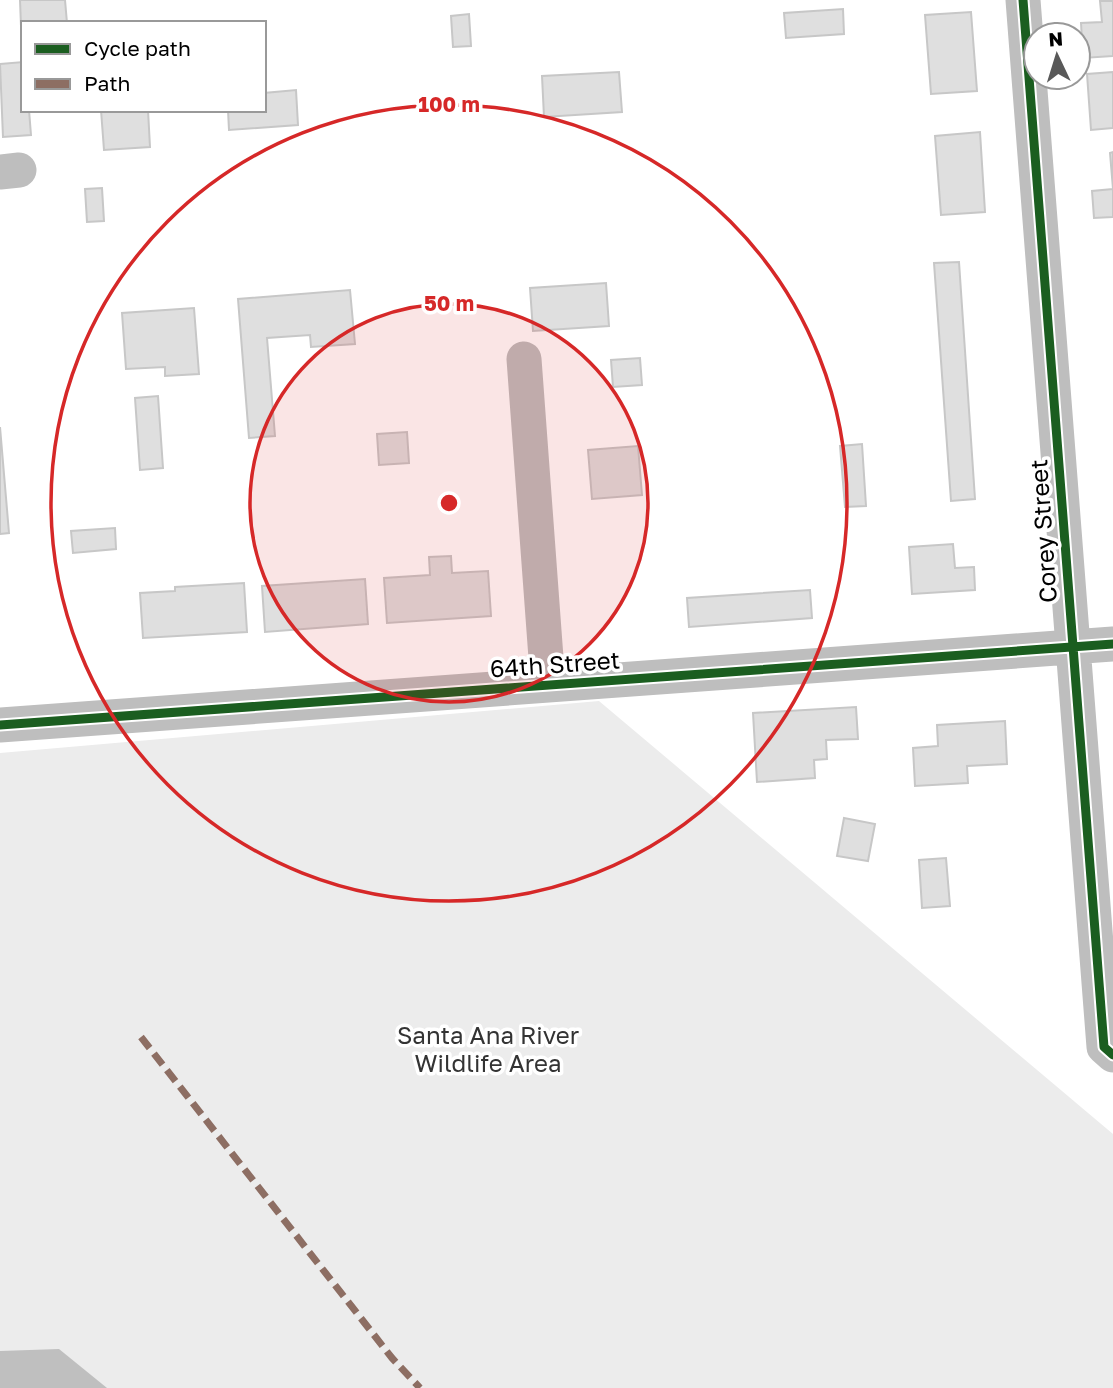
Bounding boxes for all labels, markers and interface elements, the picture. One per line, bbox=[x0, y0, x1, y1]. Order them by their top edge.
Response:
legend bbox=[21, 21, 266, 112]
north arrow bbox=[1022, 21, 1092, 91]
text: N bbox=[1048, 27, 1064, 51]
text: Cycle path bbox=[84, 35, 191, 61]
text: Path bbox=[84, 70, 131, 96]
text: 100 m bbox=[418, 91, 480, 117]
text: 50 m bbox=[424, 290, 474, 316]
street label: Corey Street bbox=[1023, 458, 1062, 604]
centre of rings bbox=[437, 491, 461, 515]
street label: 64th Street bbox=[489, 644, 621, 683]
park label: Santa Ana River Wildlife Area bbox=[397, 1020, 579, 1077]

